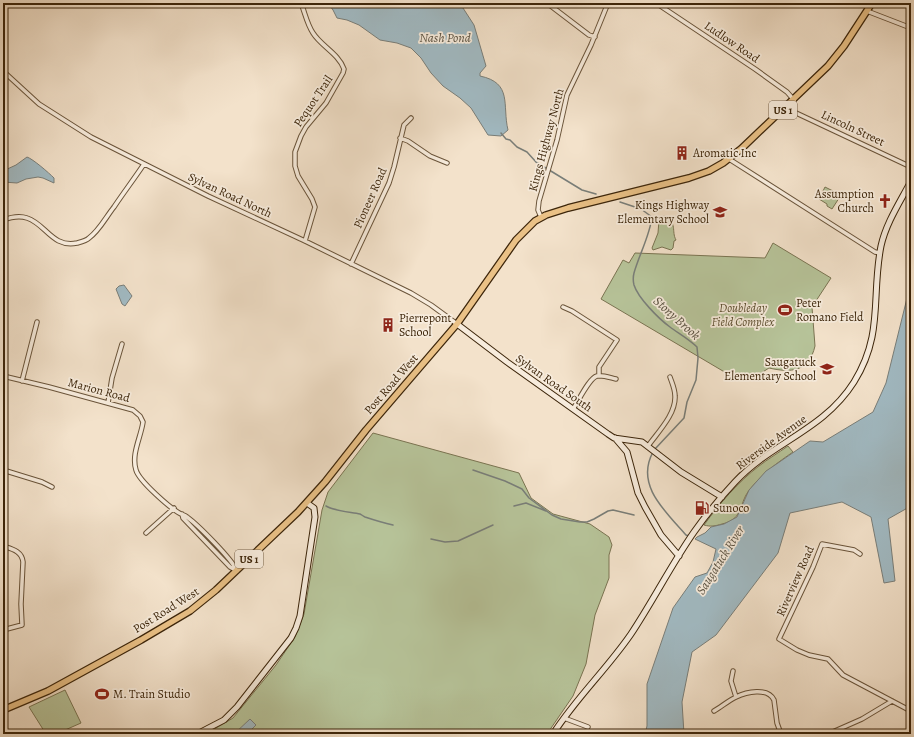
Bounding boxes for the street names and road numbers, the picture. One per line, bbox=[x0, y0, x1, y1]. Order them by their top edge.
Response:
street label: Ludlow Road bbox=[701, 18, 763, 67]
street label: Pequot Trail bbox=[290, 72, 336, 130]
street label: Kings Highway North bbox=[525, 86, 568, 193]
road number: US 1 bbox=[769, 101, 797, 119]
street label: Lincoln Street bbox=[819, 106, 887, 150]
street label: Pioneer Road bbox=[349, 164, 391, 231]
street label: Sylvan Road North bbox=[185, 169, 275, 222]
street label: Post Road West bbox=[360, 350, 422, 418]
street label: Sylvan Road South bbox=[512, 351, 596, 416]
street label: Marion Road bbox=[66, 374, 132, 406]
street label: Riverside Avenue bbox=[732, 411, 810, 473]
street label: Riverview Road bbox=[772, 543, 818, 619]
road number: US 1 bbox=[235, 550, 263, 568]
street label: Post Road West bbox=[130, 583, 202, 637]

